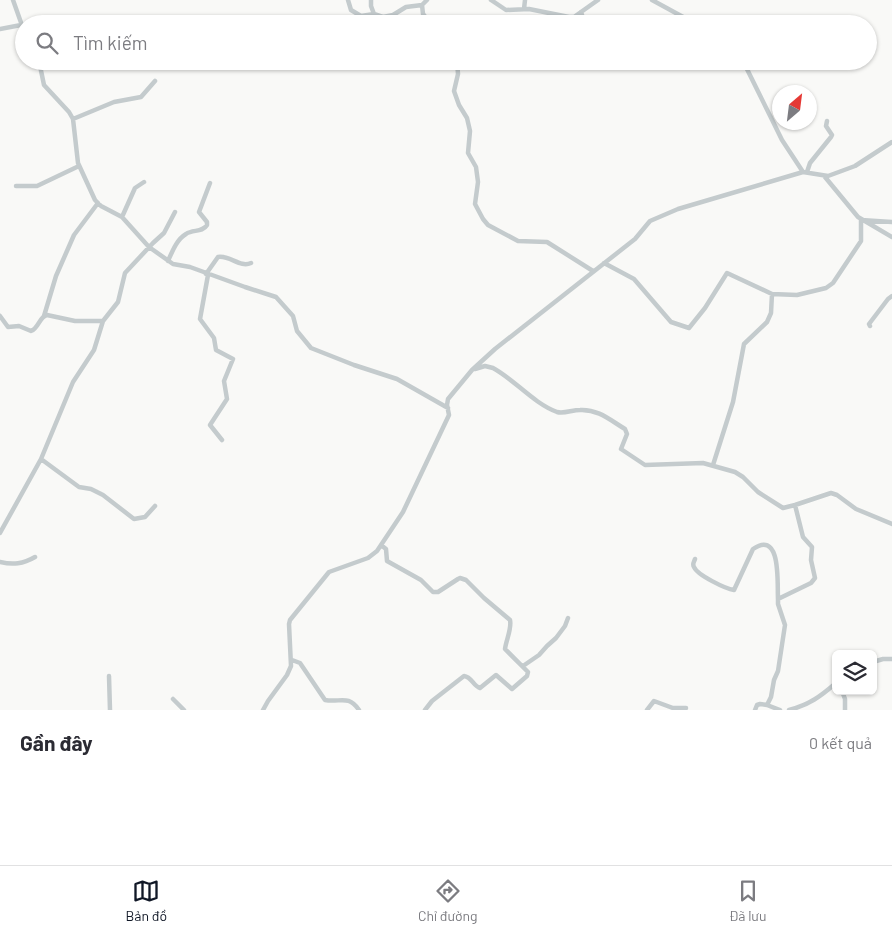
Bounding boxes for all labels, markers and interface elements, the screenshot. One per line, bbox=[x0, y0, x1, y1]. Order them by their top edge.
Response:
search box bbox=[15, 15, 877, 70]
icon: search bbox=[33, 29, 61, 57]
text: Tìm kiếm bbox=[73, 31, 148, 54]
north arrow bbox=[772, 85, 817, 130]
map controls bbox=[832, 650, 877, 695]
button: layers bbox=[832, 650, 877, 695]
text: Gần đây bbox=[20, 730, 93, 755]
text: 0 kết quả bbox=[809, 733, 872, 752]
tab: Bản đồ bbox=[126, 877, 167, 924]
tab: Chỉ đường bbox=[418, 877, 478, 924]
tab: Đã lưu bbox=[729, 877, 766, 924]

